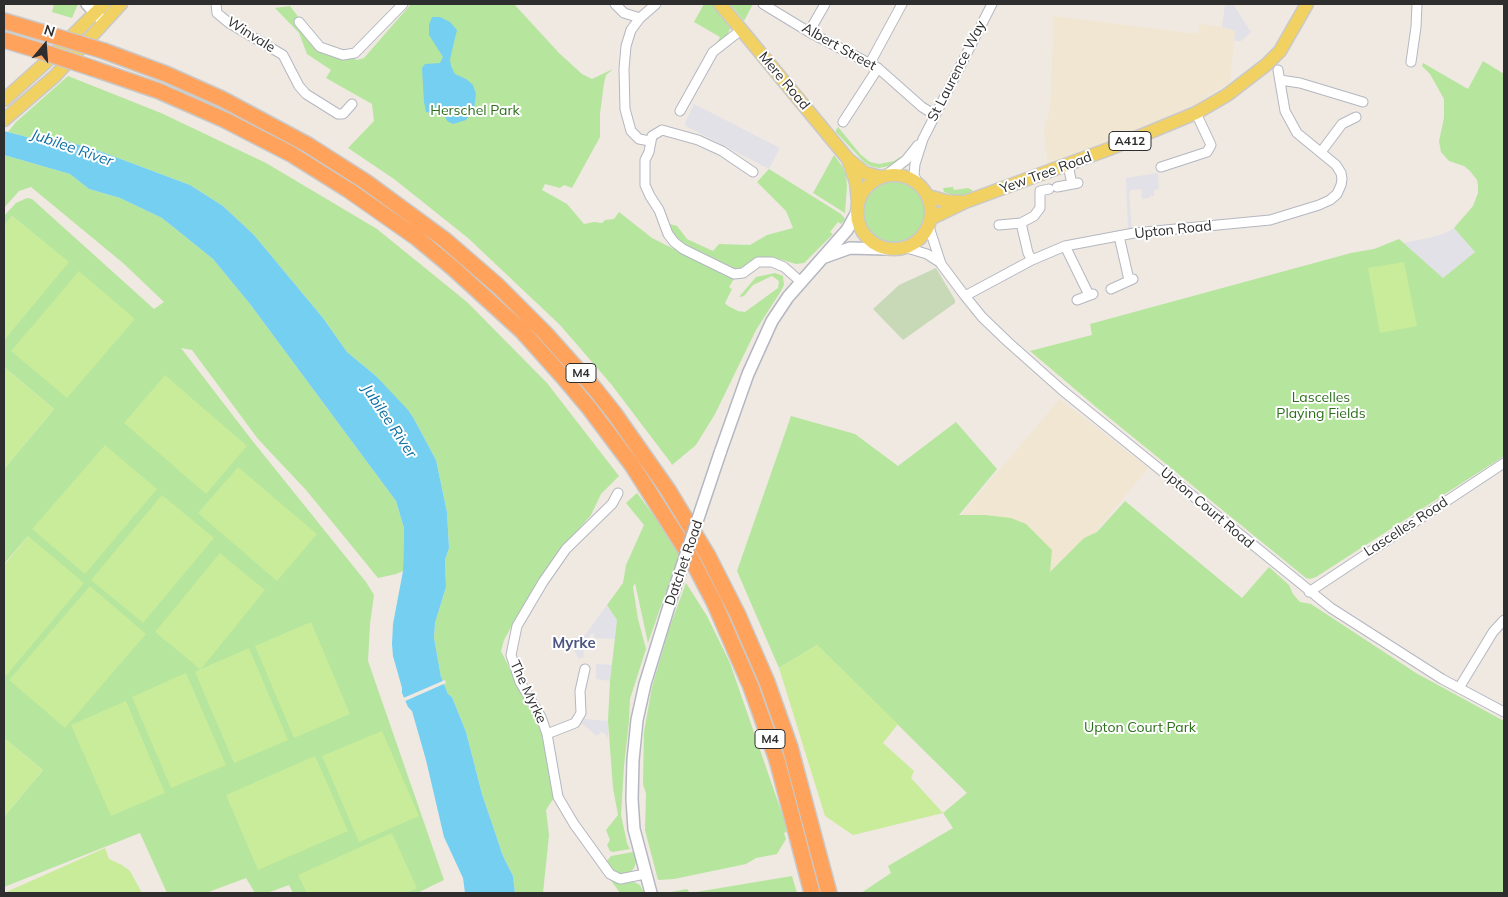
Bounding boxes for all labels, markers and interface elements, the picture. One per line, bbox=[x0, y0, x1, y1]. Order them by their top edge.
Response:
street label: Winvale bbox=[224, 14, 278, 56]
street label: St Laurence Way bbox=[924, 18, 990, 124]
north arrow bbox=[20, 20, 70, 70]
street label: Albert Street bbox=[799, 20, 879, 74]
text: N bbox=[42, 21, 57, 41]
street label: Mere Road bbox=[755, 49, 813, 113]
park label: Herschel Park bbox=[430, 103, 520, 119]
water label: Jubilee River bbox=[29, 126, 115, 170]
road number: A412 bbox=[1109, 132, 1151, 150]
street label: Yew Tree Road bbox=[998, 149, 1094, 197]
street label: Upton Road bbox=[1134, 218, 1212, 242]
road number: M4 bbox=[566, 363, 596, 382]
water label: Jubilee River bbox=[358, 381, 420, 461]
park label: Lascelles Playing Fields bbox=[1276, 390, 1366, 422]
street label: Upton Court Road bbox=[1157, 464, 1257, 552]
street label: Lascelles Road bbox=[1361, 494, 1451, 560]
street label: Datchet Road bbox=[662, 518, 706, 608]
district label: Myrke bbox=[552, 634, 596, 652]
street label: The Myrke bbox=[506, 658, 550, 726]
park label: Upton Court Park bbox=[1084, 720, 1196, 736]
road number: M4 bbox=[755, 730, 785, 749]

